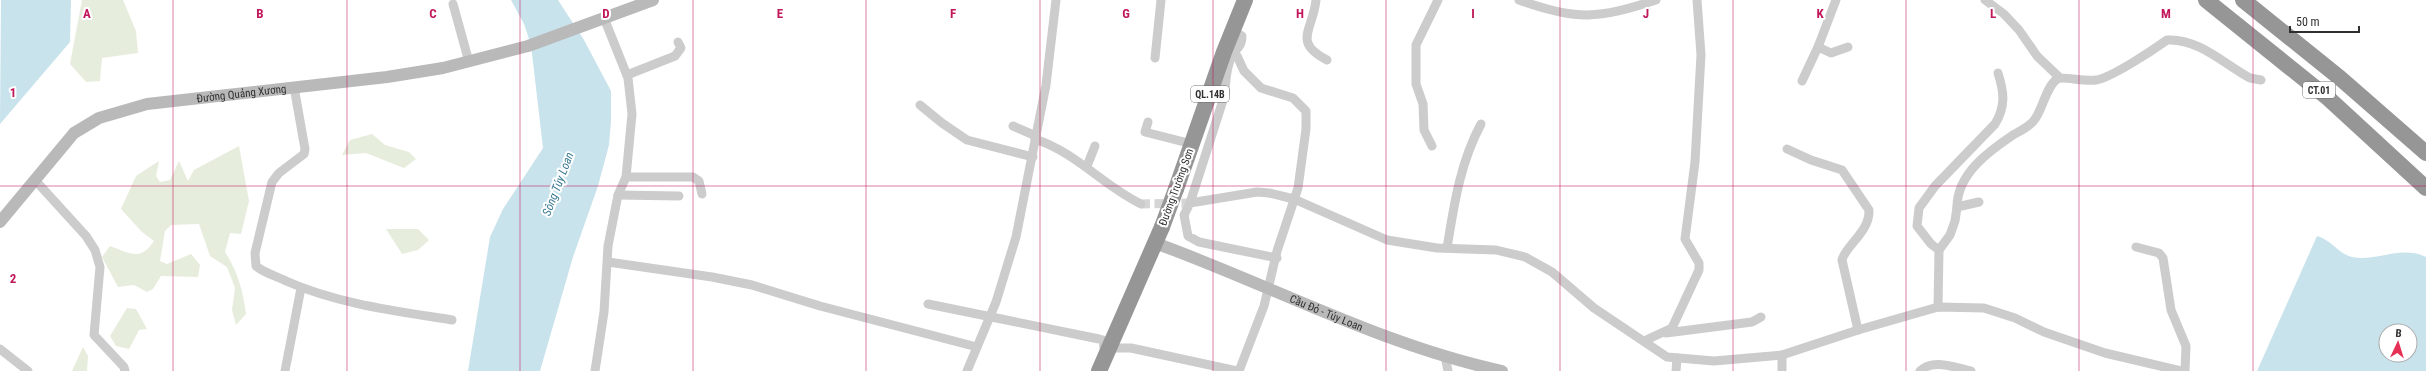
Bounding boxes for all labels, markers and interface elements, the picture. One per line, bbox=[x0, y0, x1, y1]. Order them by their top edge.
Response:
text: A bbox=[83, 6, 91, 21]
text: B bbox=[256, 6, 264, 21]
text: C bbox=[429, 6, 437, 21]
text: D bbox=[602, 6, 610, 21]
text: E bbox=[777, 6, 784, 21]
text: F bbox=[950, 6, 956, 21]
text: G bbox=[1122, 6, 1130, 21]
text: H bbox=[1296, 6, 1304, 21]
text: I bbox=[1471, 6, 1475, 21]
text: J bbox=[1643, 6, 1649, 21]
text: K bbox=[1816, 6, 1824, 21]
text: L bbox=[1990, 6, 1996, 21]
text: M bbox=[2161, 6, 2171, 21]
scale bar bbox=[2290, 8, 2359, 34]
text: 50 m bbox=[2296, 15, 2320, 29]
street label: Đường Quảng Xương bbox=[196, 82, 287, 105]
road number: CT.01 bbox=[2303, 82, 2335, 98]
text: 1 bbox=[10, 85, 16, 100]
road number: QL.14B bbox=[1191, 86, 1229, 102]
street label: Đường Trường Sơn bbox=[1156, 147, 1196, 228]
water label: Sông Túy Loan bbox=[539, 150, 577, 218]
text: 2 bbox=[10, 271, 17, 286]
street label: Cầu Đỏ - Túy Loan bbox=[1288, 292, 1365, 334]
north arrow bbox=[2378, 323, 2418, 363]
text: B bbox=[2395, 327, 2402, 340]

